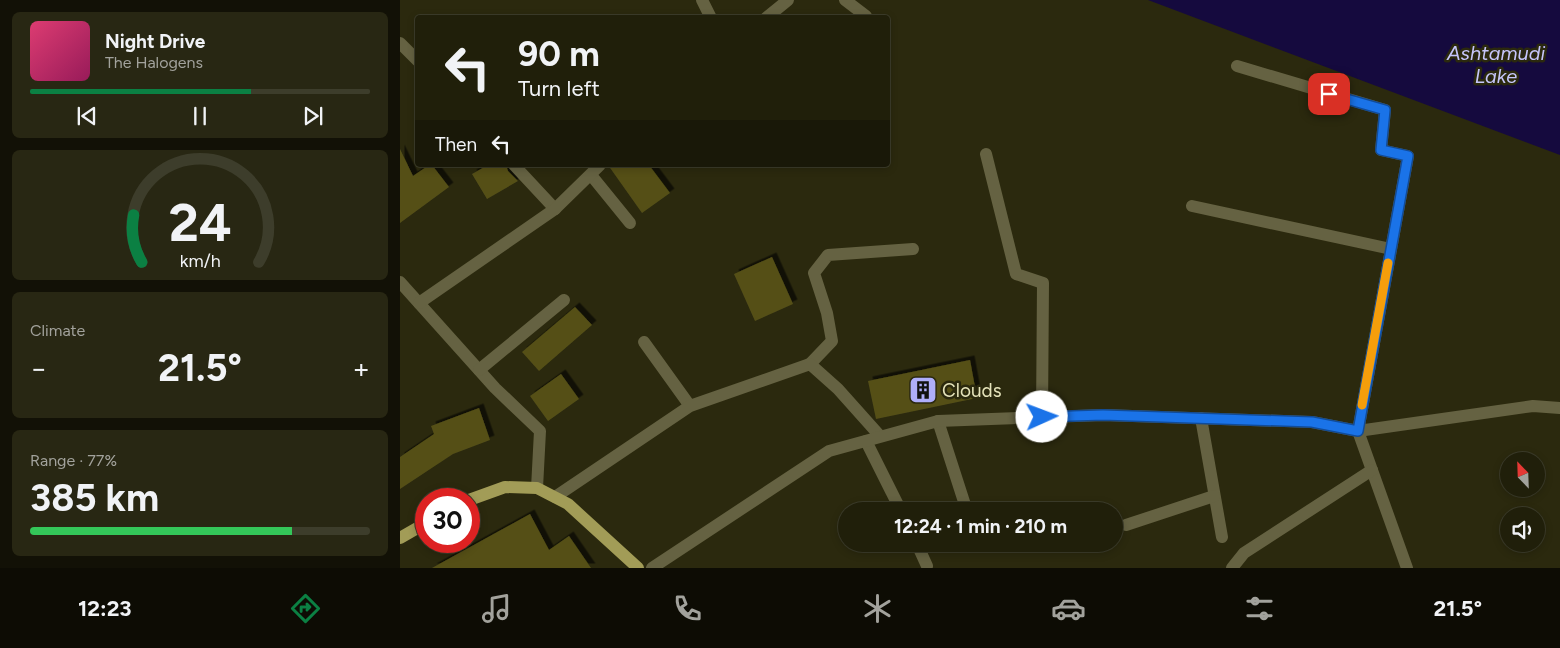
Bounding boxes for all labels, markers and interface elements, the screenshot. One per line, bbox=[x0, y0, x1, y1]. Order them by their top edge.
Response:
text: Night Drive bbox=[105, 30, 205, 53]
text: 90 m bbox=[518, 33, 600, 75]
icon: left bbox=[435, 35, 500, 100]
water label: Ashtamudi Lake bbox=[1446, 41, 1545, 88]
text: The Halogens bbox=[105, 53, 203, 72]
pin bbox=[1308, 73, 1350, 115]
text: Turn left bbox=[518, 75, 600, 102]
icon: arrive bbox=[1315, 80, 1343, 108]
icon: previous bbox=[73, 102, 101, 130]
icon: pause bbox=[186, 102, 214, 130]
icon: next bbox=[299, 102, 327, 130]
icon: left bbox=[487, 130, 515, 158]
text: Then bbox=[435, 133, 477, 156]
text: 24 bbox=[168, 192, 232, 254]
text: km/h bbox=[180, 250, 220, 271]
text: Climate bbox=[30, 321, 85, 340]
text: 21.5° bbox=[158, 345, 242, 391]
text: − bbox=[30, 351, 47, 385]
text: + bbox=[353, 351, 370, 385]
building icon: Clouds bbox=[908, 375, 938, 405]
place label: Clouds bbox=[942, 379, 1002, 402]
position arrow bbox=[1015, 390, 1067, 442]
text: Range · 77% bbox=[30, 451, 117, 470]
north arrow bbox=[1500, 452, 1545, 498]
map controls bbox=[1500, 452, 1545, 552]
text: 385 km bbox=[30, 475, 159, 521]
speed limit sign: 30 bbox=[415, 488, 480, 553]
button: sound bbox=[1500, 507, 1545, 552]
text: 12:24 · 1 min · 210 m bbox=[894, 515, 1067, 538]
icon: directions bbox=[288, 591, 323, 626]
icon: music bbox=[479, 591, 514, 626]
icon: phone bbox=[670, 591, 705, 626]
icon: climate bbox=[860, 591, 895, 626]
icon: car bbox=[1051, 591, 1086, 626]
icon: filters bbox=[1242, 591, 1277, 626]
text: 12:23 bbox=[78, 595, 132, 622]
text: 21.5° bbox=[1433, 595, 1482, 622]

